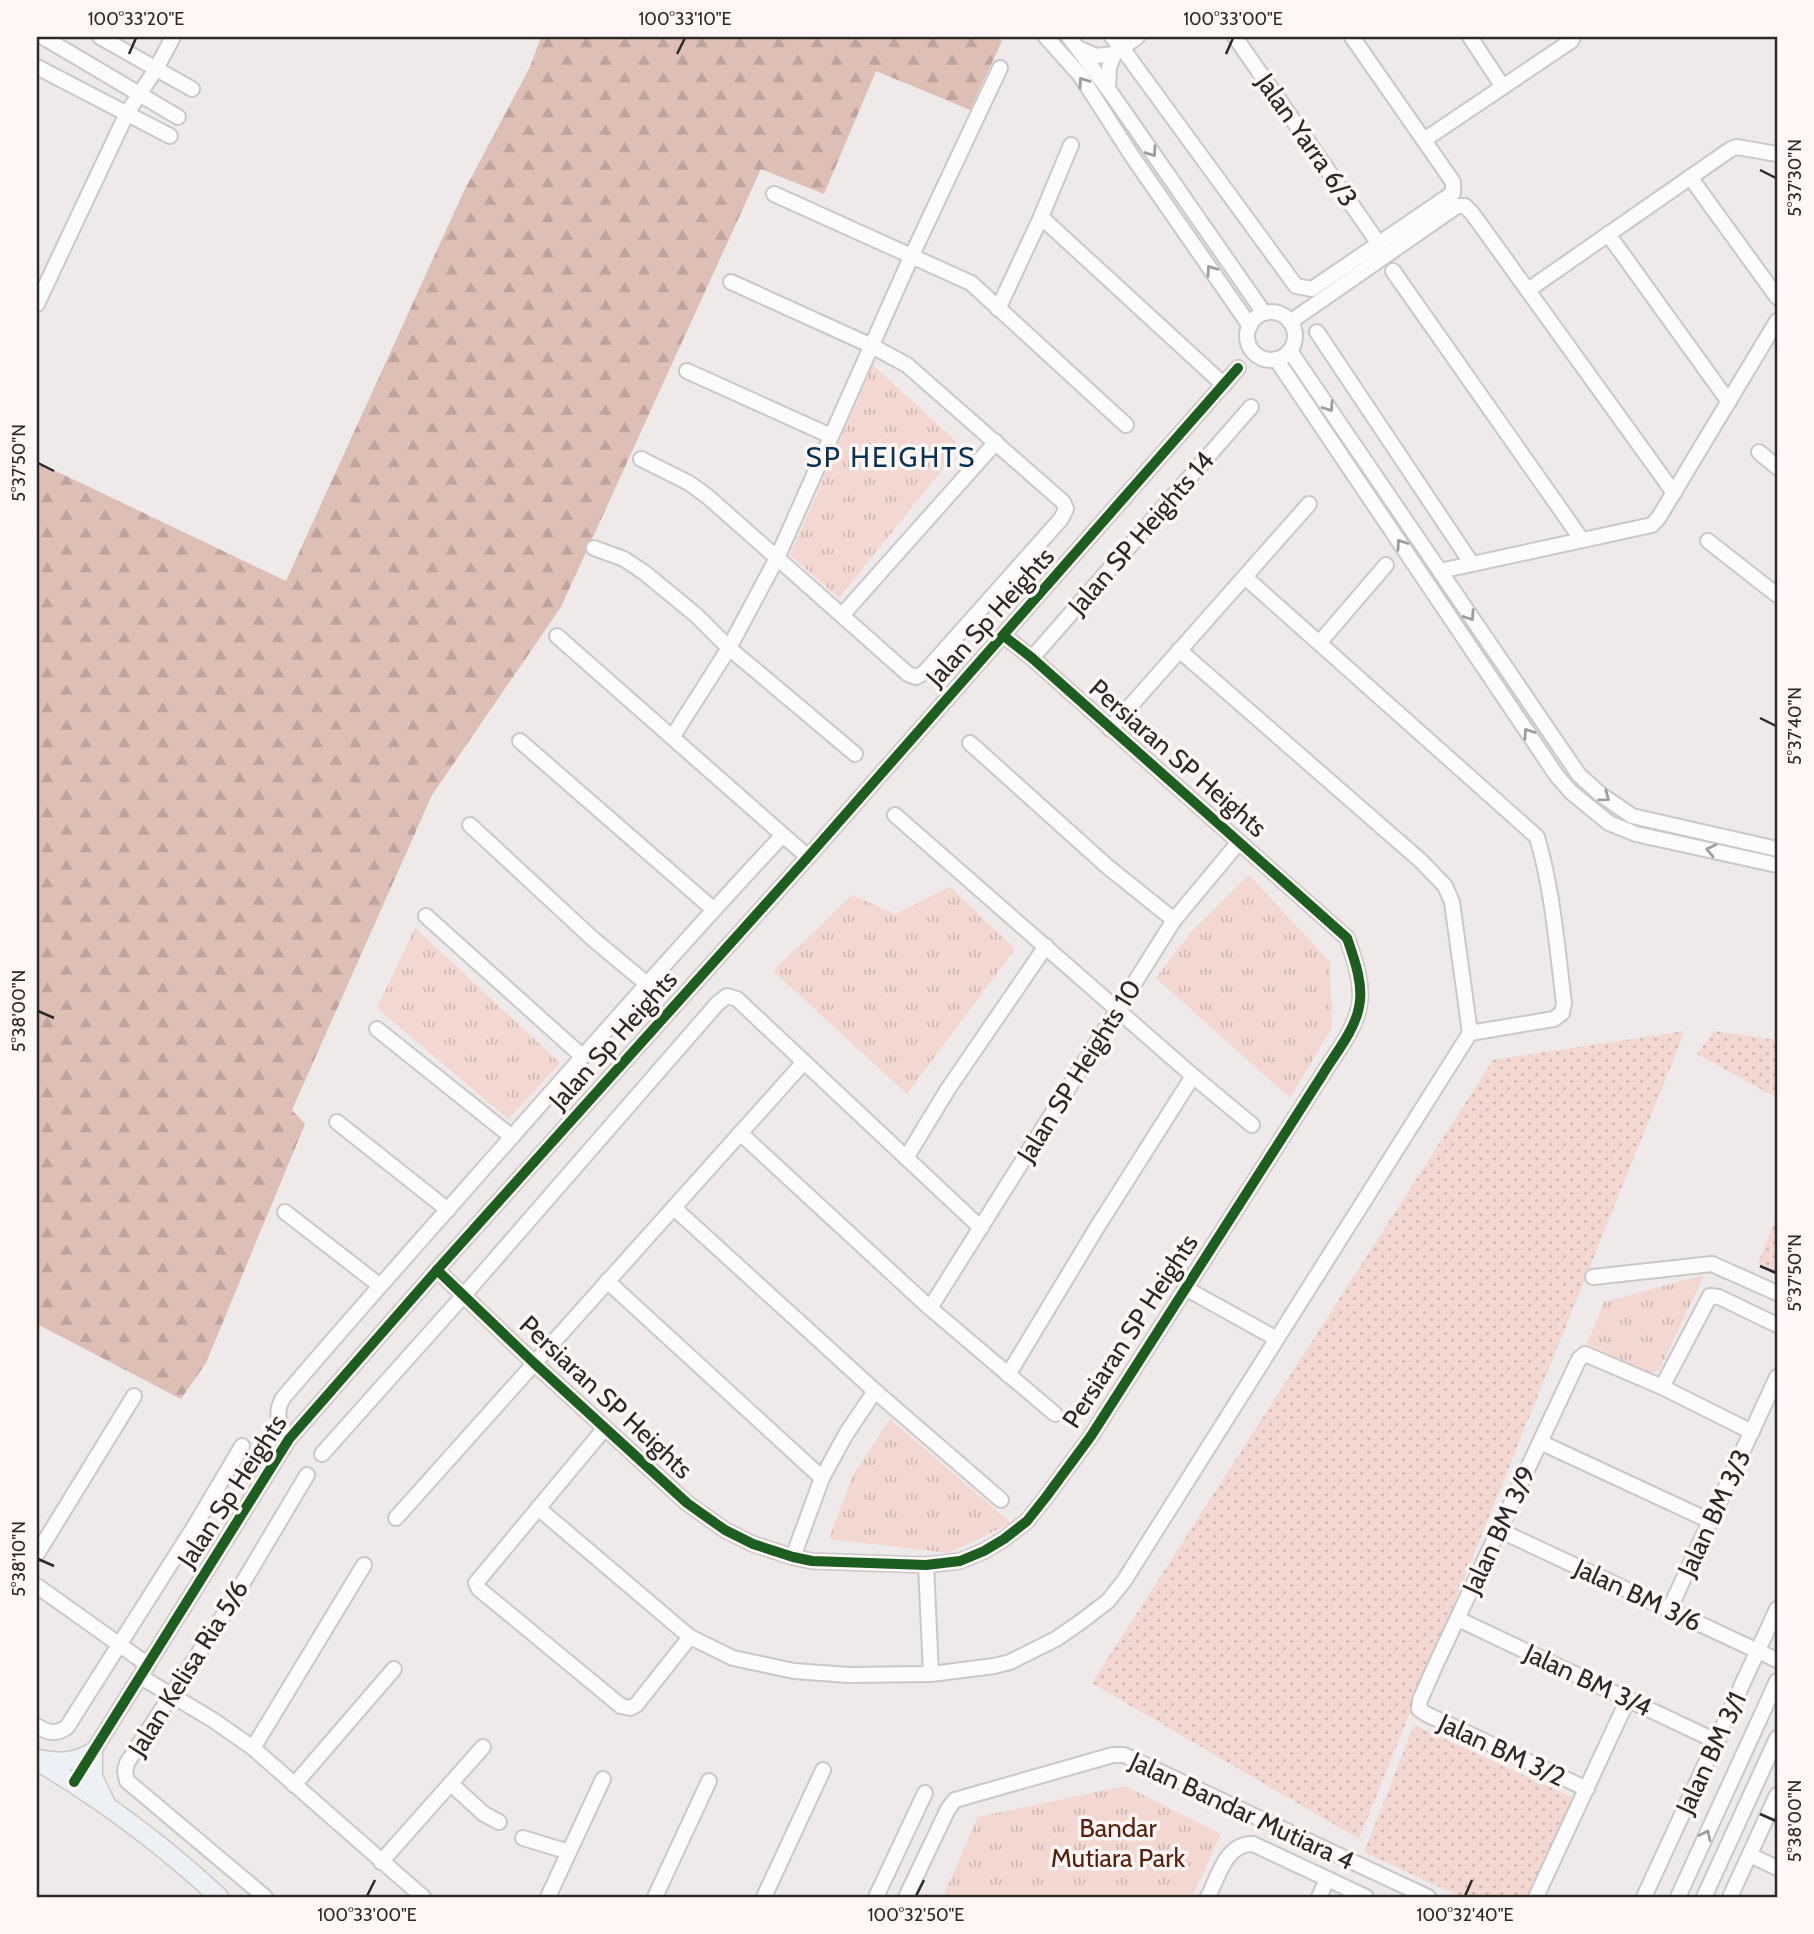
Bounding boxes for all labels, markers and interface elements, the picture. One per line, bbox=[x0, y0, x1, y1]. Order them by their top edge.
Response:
text: 100°33'20"E bbox=[88, 8, 184, 30]
text: 100°33'10"E bbox=[638, 8, 732, 30]
text: 100°33'00"E bbox=[1183, 8, 1283, 30]
street label: Jalan Yarra 6/3 bbox=[1249, 66, 1365, 213]
one-way arrow bbox=[1079, 76, 1092, 89]
text: 5°37'30"N bbox=[1784, 139, 1806, 217]
one-way arrow bbox=[1144, 144, 1157, 157]
one-way arrow bbox=[1207, 265, 1219, 278]
one-way arrow bbox=[1320, 399, 1333, 412]
text: 5°37'50"N bbox=[8, 424, 30, 502]
district label: SP HEIGHTS bbox=[806, 440, 976, 474]
street label: Jalan SP Heights 14 bbox=[1061, 445, 1221, 622]
one-way arrow bbox=[1396, 539, 1409, 552]
street label: Jalan Sp Heights bbox=[918, 541, 1061, 694]
one-way arrow bbox=[1462, 608, 1475, 621]
street label: Persiaran SP Heights bbox=[1083, 672, 1274, 844]
text: 5°37'40"N bbox=[1784, 687, 1806, 765]
one-way arrow bbox=[1524, 728, 1536, 741]
one-way arrow bbox=[1598, 789, 1610, 802]
one-way arrow bbox=[1705, 844, 1717, 859]
street label: Jalan Sp Heights bbox=[541, 964, 684, 1117]
text: 5°38'00"N bbox=[8, 970, 30, 1052]
street label: Jalan SP Heights 10 bbox=[1009, 974, 1148, 1169]
street label: Persiaran SP Heights bbox=[1055, 1228, 1205, 1434]
text: 5°37'50"N bbox=[1784, 1234, 1806, 1312]
street label: Persiaran SP Heights bbox=[513, 1309, 699, 1486]
street label: Jalan Sp Heights bbox=[170, 1408, 294, 1575]
street label: Jalan BM 3/3 bbox=[1670, 1444, 1757, 1583]
street label: Jalan BM 3/9 bbox=[1455, 1461, 1543, 1600]
text: 5°38'10"N bbox=[8, 1521, 30, 1597]
street label: Jalan BM 3/6 bbox=[1568, 1551, 1707, 1638]
street label: Jalan Kelisa Ria 5/6 bbox=[120, 1574, 255, 1763]
street label: Jalan BM 3/4 bbox=[1518, 1636, 1657, 1723]
street label: Jalan BM 3/1 bbox=[1668, 1687, 1753, 1820]
street label: Jalan BM 3/2 bbox=[1433, 1706, 1571, 1793]
street label: Jalan Bandar Mutiara 4 bbox=[1124, 1745, 1359, 1877]
text: 5°38'00"N bbox=[1784, 1780, 1806, 1862]
park label: Bandar Mutiara Park bbox=[1051, 1812, 1186, 1874]
one-way arrow bbox=[1698, 1830, 1712, 1842]
text: 100°33'00"E bbox=[317, 1904, 417, 1926]
text: 100°32'50"E bbox=[868, 1904, 964, 1926]
text: 100°32'40"E bbox=[1417, 1904, 1513, 1926]

